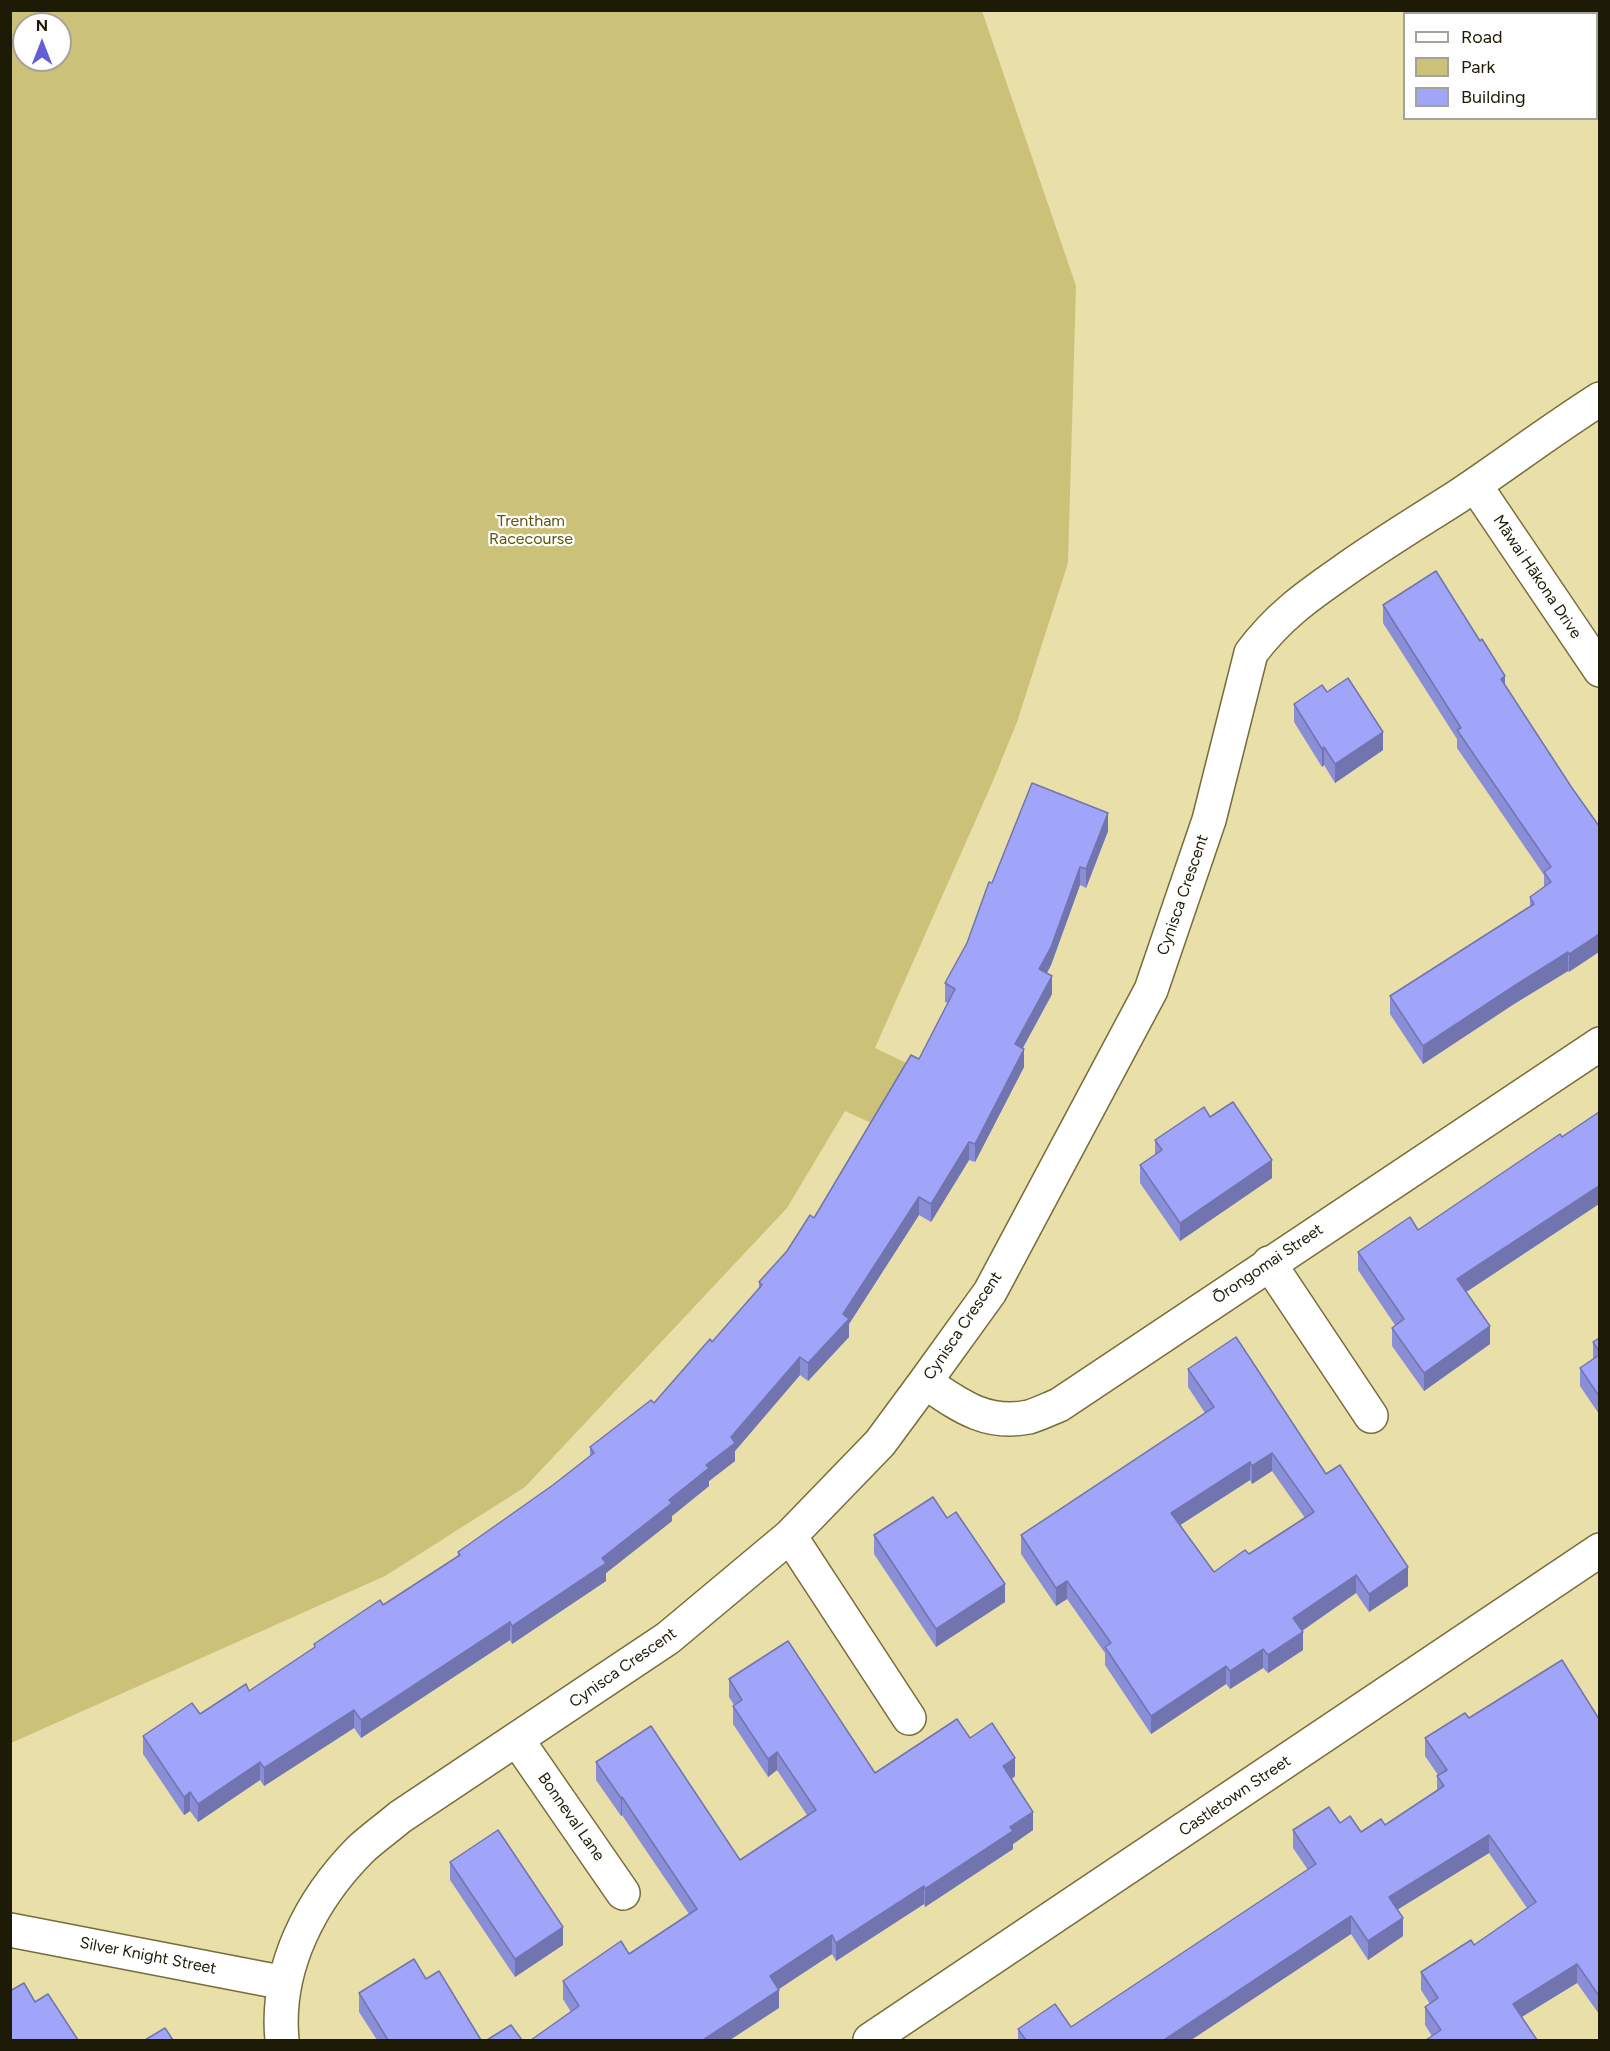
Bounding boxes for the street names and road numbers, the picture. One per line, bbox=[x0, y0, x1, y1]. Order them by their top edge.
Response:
street label: Māwai Hākona Drive bbox=[1489, 512, 1585, 642]
street label: Cynisca Crescent bbox=[1153, 832, 1213, 958]
street label: Ōrongomai Street bbox=[1209, 1220, 1327, 1308]
street label: Cynisca Crescent bbox=[920, 1268, 1006, 1384]
street label: Cynisca Crescent bbox=[566, 1624, 680, 1712]
street label: Castletown Street bbox=[1175, 1751, 1295, 1841]
street label: Bonneval Lane bbox=[533, 1769, 609, 1865]
street label: Silver Knight Street bbox=[78, 1933, 218, 1979]

